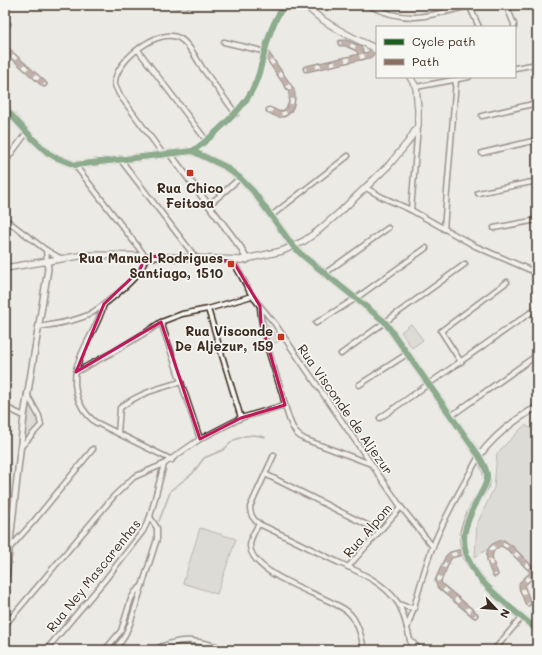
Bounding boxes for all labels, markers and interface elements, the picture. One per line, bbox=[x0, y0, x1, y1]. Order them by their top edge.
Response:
legend bbox=[376, 26, 516, 78]
text: Cycle path bbox=[412, 33, 475, 49]
text: Path bbox=[412, 53, 439, 69]
marker: Rua Chico Feitosa bbox=[185, 168, 195, 178]
place label: Rua Chico Feitosa bbox=[157, 179, 223, 211]
place label: Rua Manuel Rodrigues Santiago, 1510 bbox=[79, 249, 223, 281]
marker: Rua Manuel Rodrigues Santiago, 1510 bbox=[226, 259, 236, 269]
place label: Rua Visconde De Aljezur, 159 bbox=[175, 322, 273, 354]
marker: Rua Visconde De Aljezur, 159 bbox=[276, 332, 286, 342]
street label: Rua Visconde de Aljezur bbox=[294, 340, 398, 478]
street label: Rua Alpom bbox=[339, 499, 395, 561]
street label: Rua Ney Mascarenhas bbox=[42, 515, 144, 635]
north arrow bbox=[476, 589, 516, 629]
text: N bbox=[497, 607, 514, 621]

